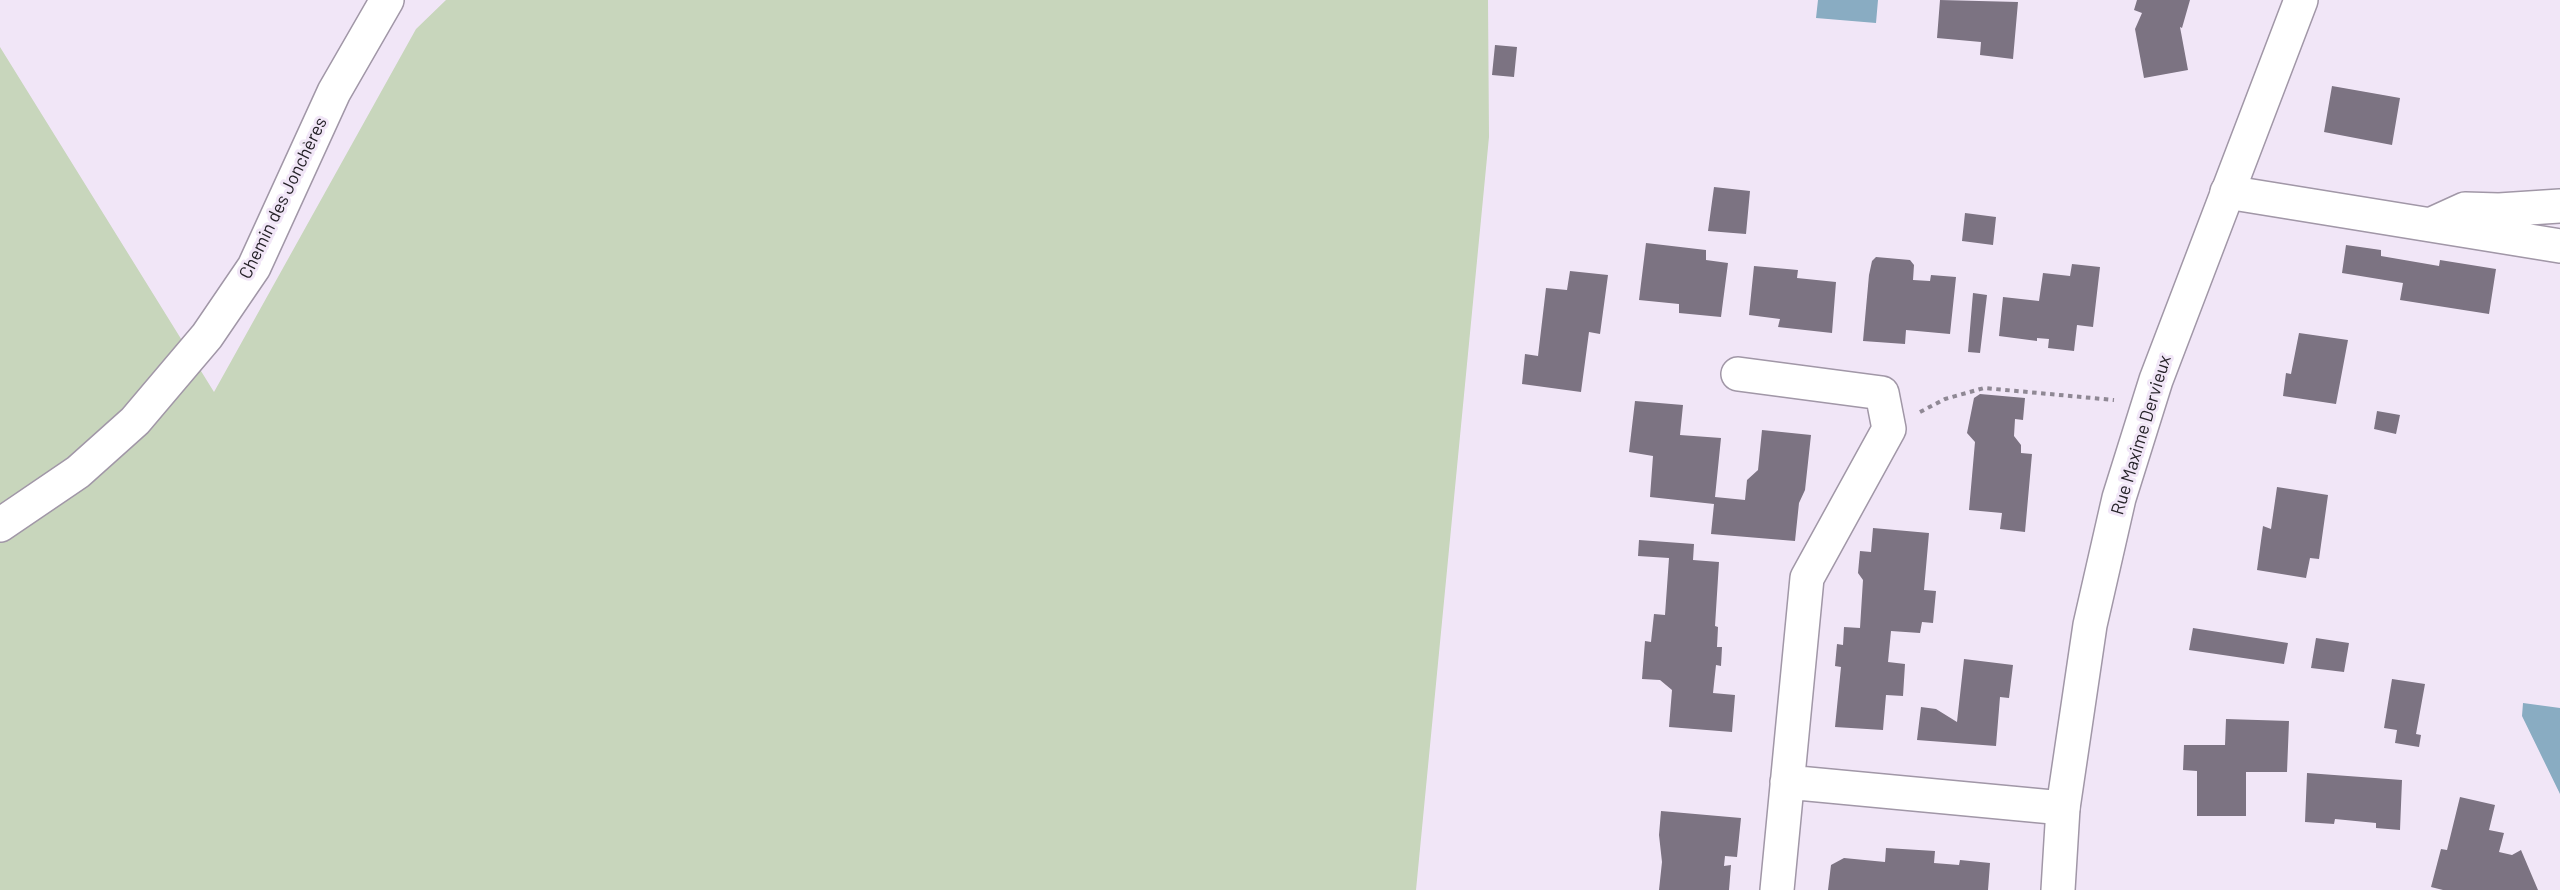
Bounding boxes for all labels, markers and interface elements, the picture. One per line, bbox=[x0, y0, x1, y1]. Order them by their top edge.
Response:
street label: Chemin des Jonchères bbox=[234, 114, 332, 282]
street label: Rue Maxime Dervieux bbox=[2106, 353, 2176, 517]

